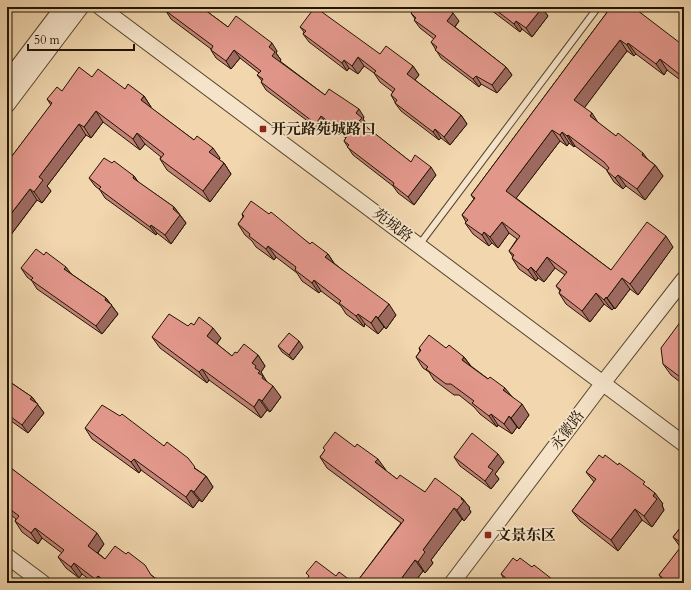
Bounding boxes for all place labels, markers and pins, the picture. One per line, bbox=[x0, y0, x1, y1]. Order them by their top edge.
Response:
place label: 开元路苑城路口 bbox=[271, 119, 376, 139]
marker: 开元路苑城路口 bbox=[258, 124, 268, 134]
place label: 文景东区 bbox=[496, 525, 556, 545]
marker: 文景东区 bbox=[483, 530, 493, 540]

